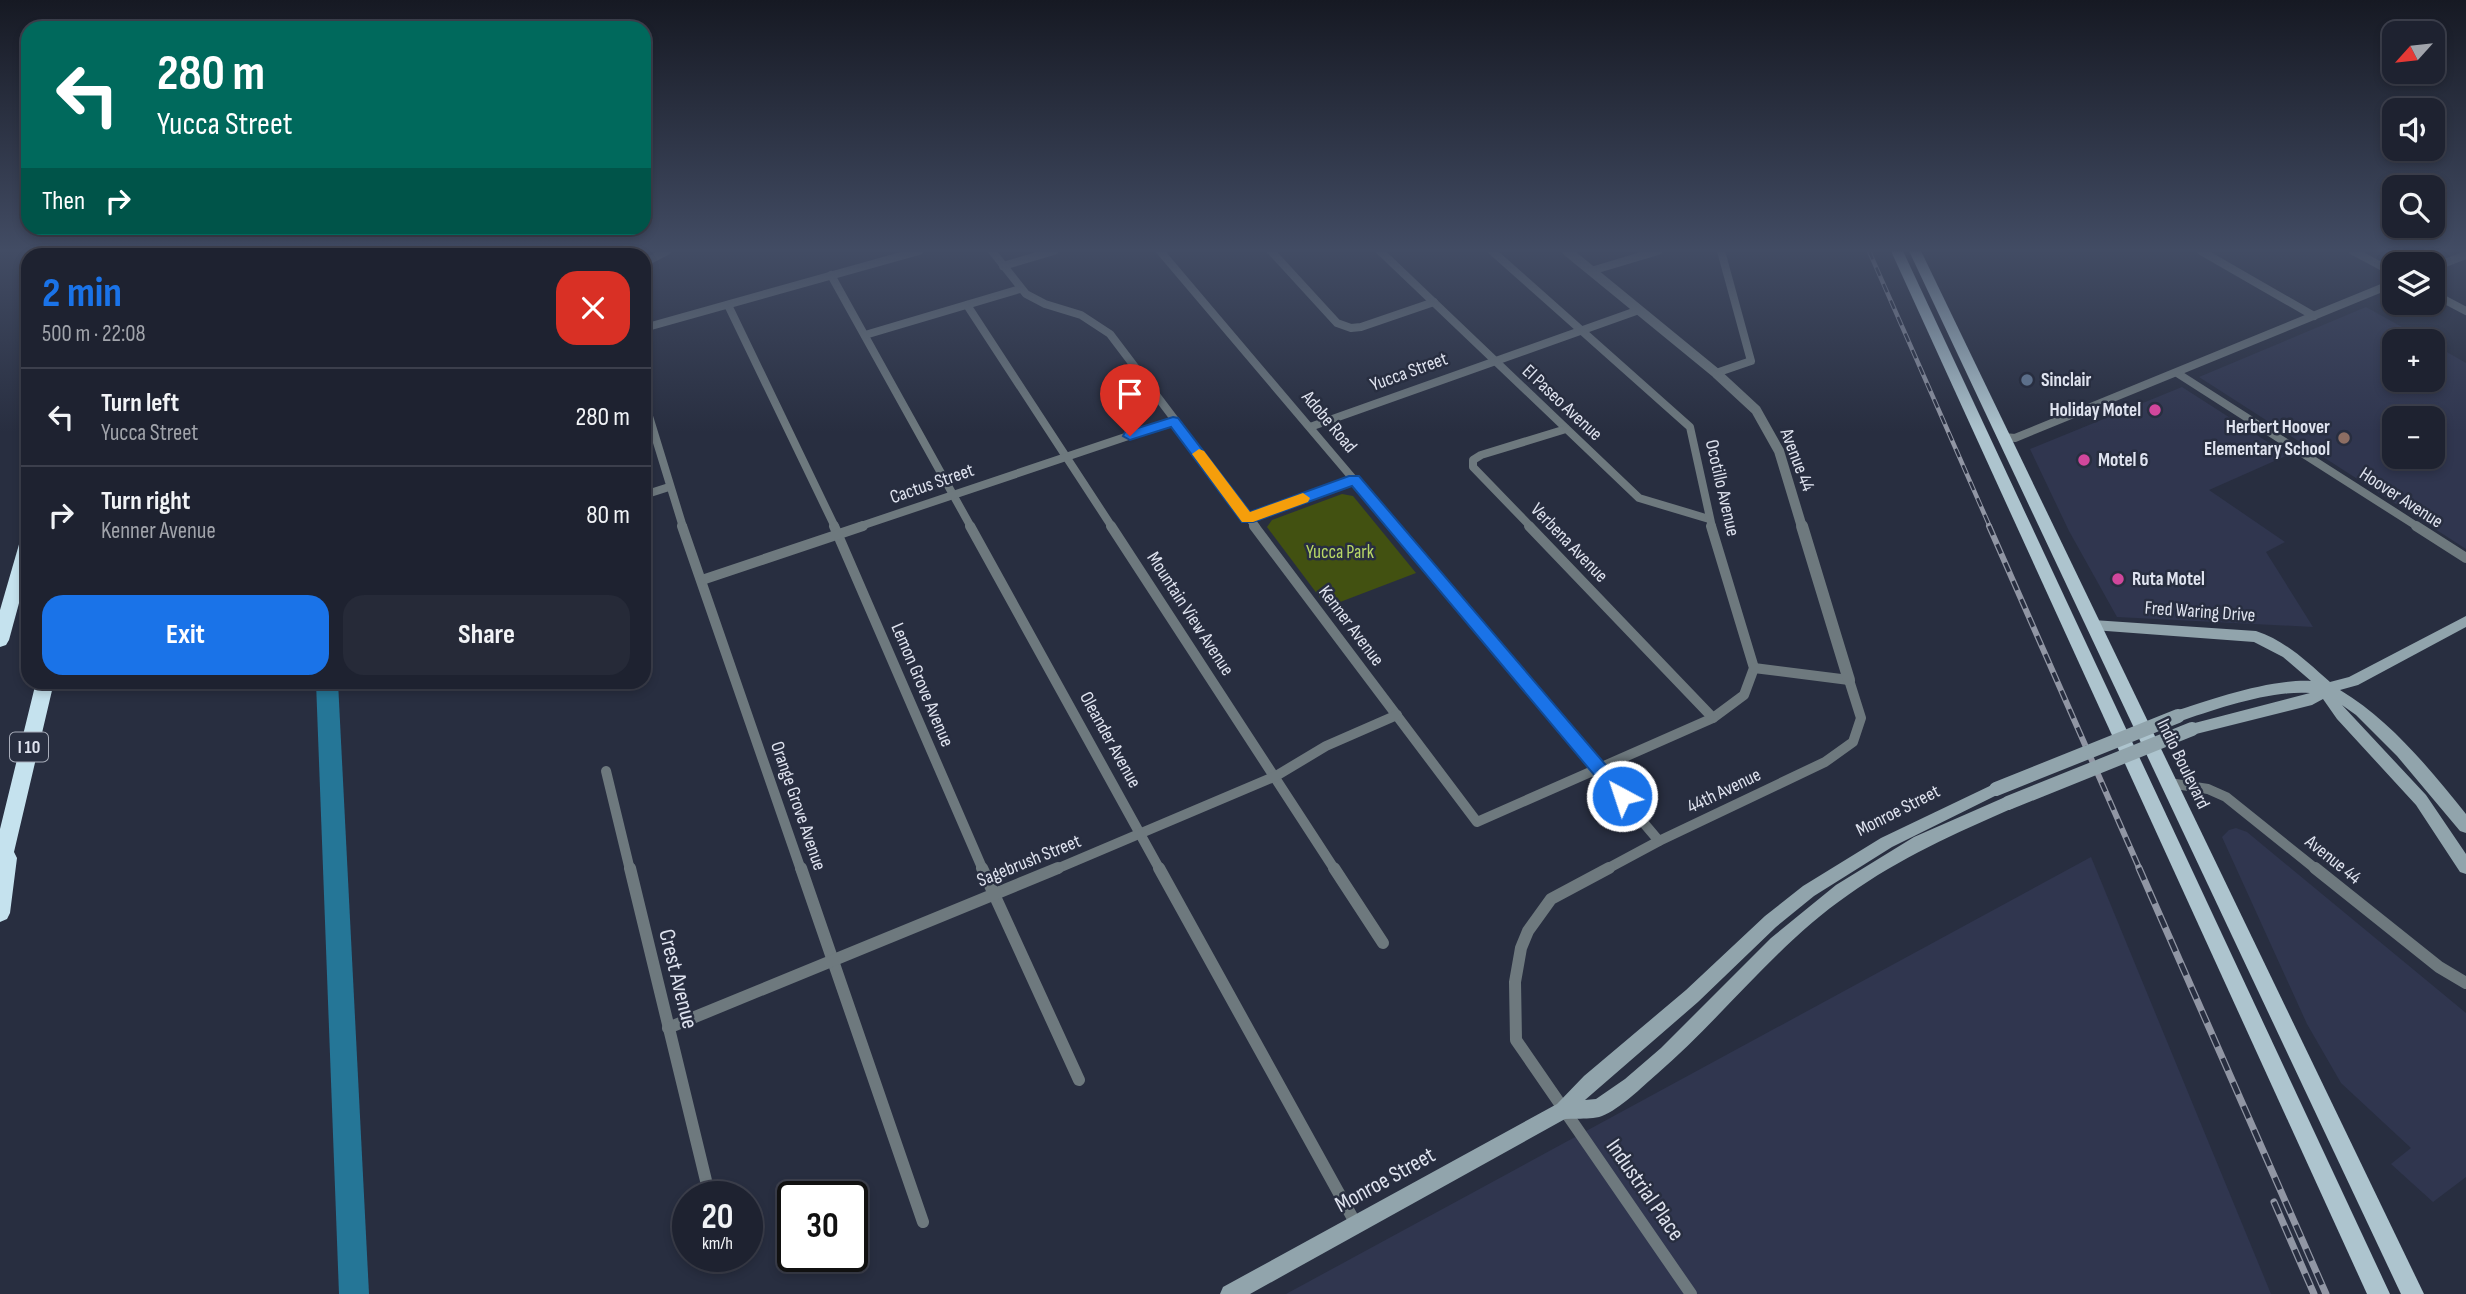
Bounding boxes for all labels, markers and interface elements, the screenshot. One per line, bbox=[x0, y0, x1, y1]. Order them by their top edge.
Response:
north arrow bbox=[2382, 21, 2445, 84]
map controls bbox=[2382, 21, 2445, 469]
text: 280 m bbox=[157, 45, 265, 104]
icon: left bbox=[42, 49, 133, 140]
button: sound bbox=[2382, 98, 2445, 161]
text: Yucca Street bbox=[157, 105, 292, 144]
button: search bbox=[2382, 175, 2445, 238]
icon: right bbox=[99, 182, 137, 220]
text: Then bbox=[42, 186, 85, 217]
button: layers bbox=[2382, 252, 2445, 315]
text: 2 min bbox=[42, 268, 122, 319]
button: close bbox=[556, 271, 630, 345]
text: 500 m · 22:08 bbox=[42, 320, 146, 348]
button: + bbox=[2382, 329, 2445, 392]
street label: Yucca Street bbox=[1367, 347, 1451, 397]
street label: El Paseo Avenue bbox=[1517, 360, 1607, 446]
pin bbox=[1100, 364, 1160, 436]
place label: Sinclair bbox=[2041, 369, 2091, 392]
marker: Sinclair bbox=[2019, 372, 2035, 388]
icon: arrive bbox=[1111, 375, 1149, 413]
street label: Adobe Road bbox=[1296, 386, 1362, 458]
text: Turn left bbox=[101, 388, 179, 419]
icon: left bbox=[42, 398, 80, 436]
place label: Holiday Motel bbox=[2049, 399, 2141, 422]
text: 280 m bbox=[575, 402, 630, 433]
marker: Holiday Motel bbox=[2147, 402, 2163, 418]
button: − bbox=[2382, 406, 2445, 469]
place label: Herbert Hoover Elementary School bbox=[2204, 416, 2330, 461]
text: Yucca Street bbox=[101, 419, 198, 447]
street label: Avenue 44 bbox=[1774, 424, 1819, 495]
marker: Herbert Hoover Elementary School bbox=[2336, 430, 2352, 446]
street label: Ocotillo Avenue bbox=[1700, 437, 1744, 539]
place label: Motel 6 bbox=[2098, 449, 2148, 472]
marker: Motel 6 bbox=[2076, 452, 2092, 468]
street label: Cactus Street bbox=[887, 459, 977, 509]
street label: Hoover Avenue bbox=[2355, 462, 2447, 534]
text: Turn right bbox=[101, 486, 190, 517]
icon: right bbox=[42, 496, 80, 534]
street label: Verbena Avenue bbox=[1525, 499, 1613, 587]
text: 80 m bbox=[586, 500, 630, 531]
text: Kenner Avenue bbox=[101, 517, 216, 545]
park label: Yucca Park bbox=[1306, 541, 1375, 564]
street label: Mountain View Avenue bbox=[1141, 548, 1239, 680]
place label: Ruta Motel bbox=[2132, 568, 2205, 591]
marker: Ruta Motel bbox=[2110, 571, 2126, 587]
street label: Kenner Avenue bbox=[1313, 581, 1389, 671]
button: Exit bbox=[42, 595, 329, 675]
button: Share bbox=[343, 595, 630, 675]
street label: Fred Waring Drive bbox=[2144, 597, 2256, 627]
street label: Lemon Grove Avenue bbox=[886, 620, 958, 750]
street label: Oleander Avenue bbox=[1074, 688, 1146, 792]
street label: Indio Boulevard bbox=[2151, 715, 2215, 813]
road number: I 10 bbox=[10, 732, 48, 762]
street label: Orange Grove Avenue bbox=[765, 739, 831, 873]
position arrow bbox=[1585, 759, 1659, 833]
street label: 44th Avenue bbox=[1683, 763, 1765, 819]
street label: Monroe Street bbox=[1852, 780, 1944, 842]
street label: Sagebrush Street bbox=[974, 830, 1084, 892]
street label: Avenue 44 bbox=[2300, 830, 2366, 890]
street label: Crest Avenue bbox=[652, 926, 704, 1032]
street label: Industrial Place bbox=[1600, 1134, 1690, 1246]
street label: Monroe Street bbox=[1330, 1141, 1440, 1219]
speed limit sign: 30 bbox=[777, 1181, 868, 1272]
text: 20 bbox=[702, 1196, 734, 1239]
text: km/h bbox=[702, 1233, 733, 1254]

